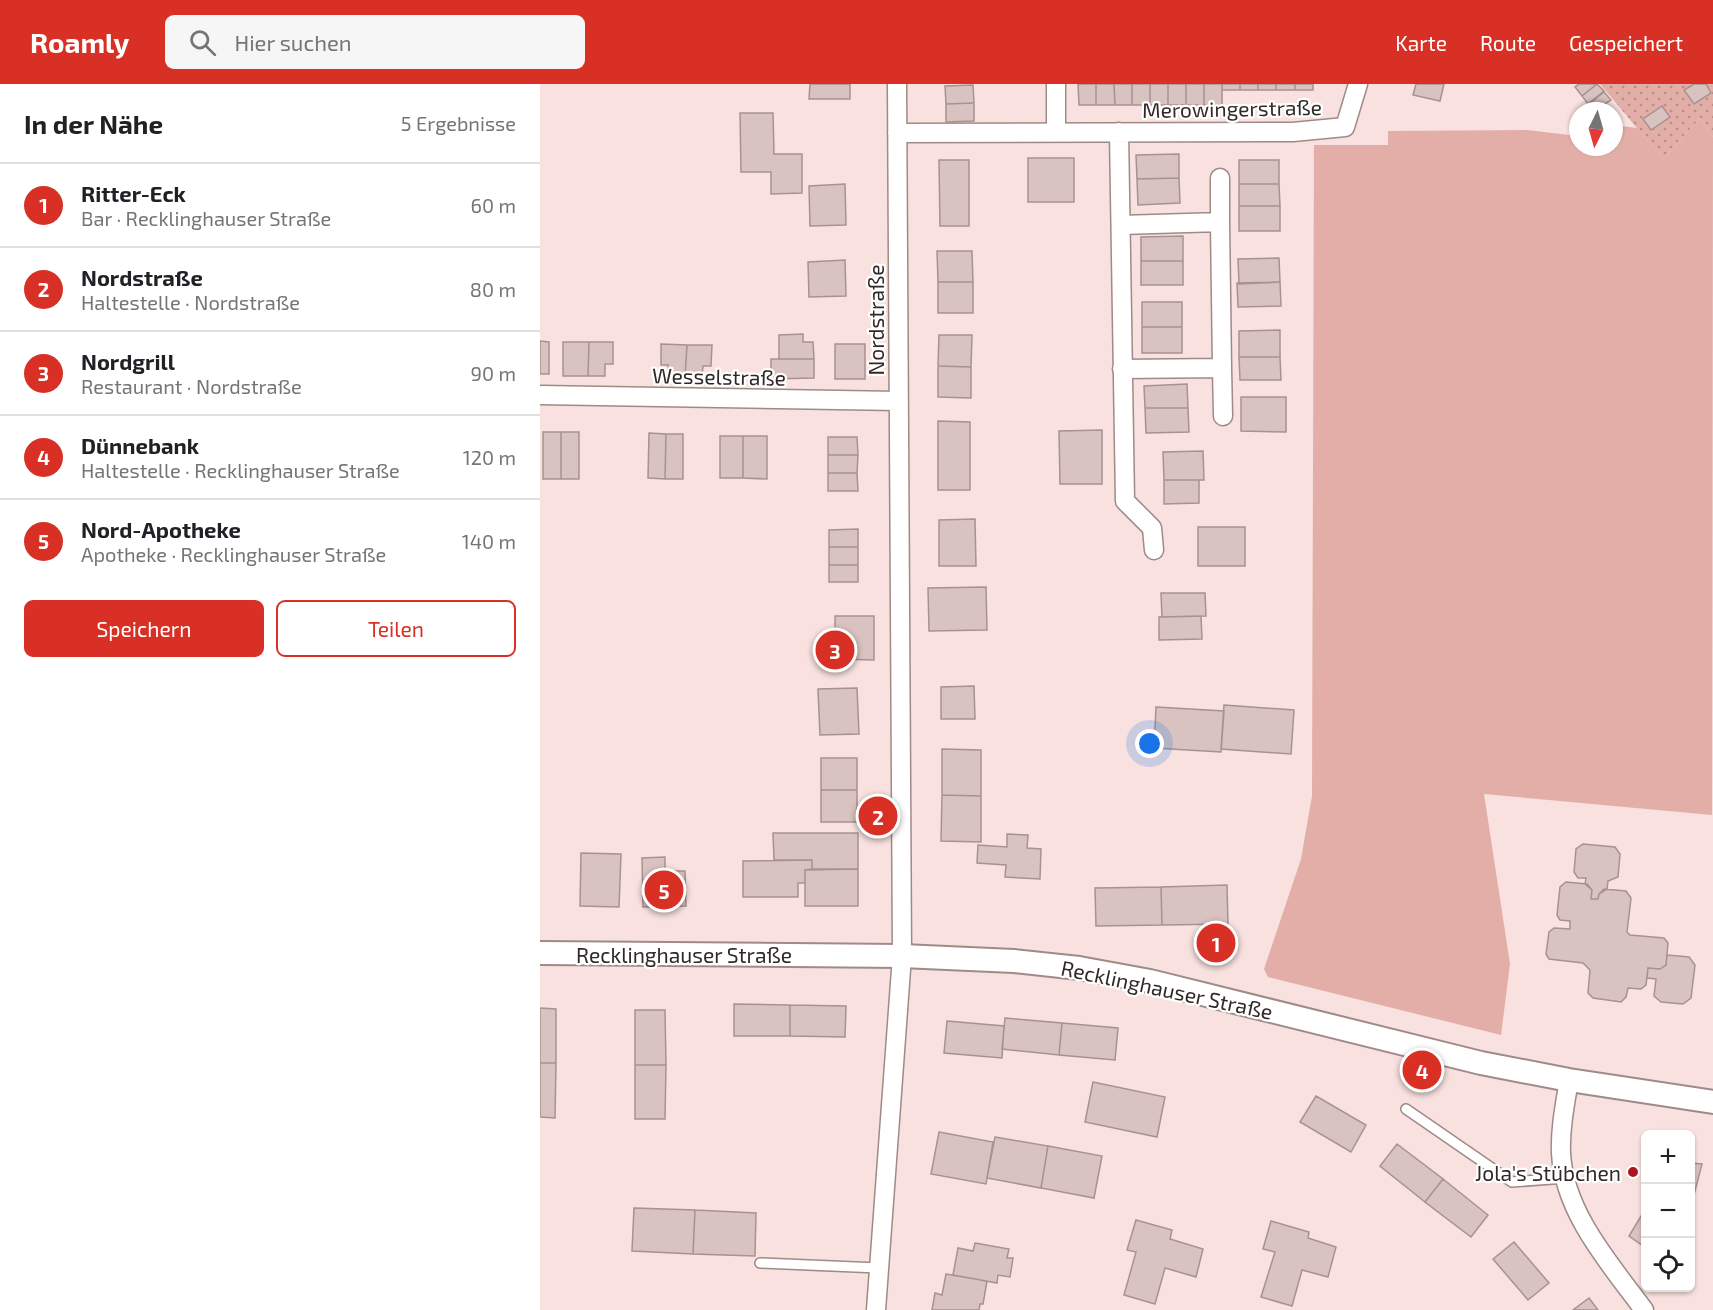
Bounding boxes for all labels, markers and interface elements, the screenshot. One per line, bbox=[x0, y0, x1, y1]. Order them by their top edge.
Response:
search box bbox=[165, 15, 585, 69]
text: Roamly bbox=[30, 25, 129, 59]
icon: search bbox=[186, 26, 219, 59]
text: Hier suchen bbox=[234, 29, 352, 55]
text: Karte bbox=[1395, 30, 1447, 55]
text: Route bbox=[1480, 30, 1536, 55]
text: Gespeichert bbox=[1569, 30, 1683, 55]
street label: Merowingerstraße bbox=[1142, 94, 1322, 122]
north arrow bbox=[1569, 102, 1623, 156]
text: In der Nähe bbox=[24, 108, 163, 139]
text: 5 Ergebnisse bbox=[401, 111, 516, 135]
text: Ritter-Eck bbox=[81, 180, 186, 206]
text: 1 bbox=[39, 193, 48, 217]
text: 60 m bbox=[471, 193, 516, 217]
text: Bar · Recklinghauser Straße bbox=[81, 206, 331, 230]
text: Nordstraße bbox=[81, 264, 203, 290]
street label: Nordstraße bbox=[863, 264, 888, 376]
text: 2 bbox=[38, 277, 49, 301]
text: 80 m bbox=[470, 277, 516, 301]
text: Haltestelle · Nordstraße bbox=[81, 290, 300, 314]
text: Nordgrill bbox=[81, 348, 175, 374]
text: 3 bbox=[38, 361, 49, 385]
text: 90 m bbox=[471, 361, 516, 385]
street label: Wesselstraße bbox=[652, 362, 786, 390]
text: Restaurant · Nordstraße bbox=[81, 374, 302, 398]
text: Dünnebank bbox=[81, 432, 199, 458]
text: 4 bbox=[37, 445, 50, 469]
text: 120 m bbox=[463, 445, 516, 469]
text: Haltestelle · Recklinghauser Straße bbox=[81, 458, 400, 482]
text: Nord-Apotheke bbox=[81, 516, 241, 542]
text: 5 bbox=[38, 529, 49, 553]
text: 140 m bbox=[462, 529, 516, 553]
text: Apotheke · Recklinghauser Straße bbox=[81, 542, 386, 566]
button: Speichern bbox=[24, 600, 264, 657]
button: Teilen bbox=[276, 600, 516, 657]
pin: 3 bbox=[816, 628, 854, 672]
your location bbox=[1135, 729, 1164, 758]
pin: 2 bbox=[858, 794, 898, 838]
pin: 5 bbox=[644, 868, 684, 912]
pin: 1 bbox=[1196, 920, 1236, 966]
street label: Recklinghauser Straße bbox=[576, 942, 792, 967]
street label: Recklinghauser Straße bbox=[1059, 954, 1275, 1024]
pin: 4 bbox=[1402, 1048, 1442, 1092]
map controls bbox=[1641, 1130, 1695, 1292]
button: + bbox=[1641, 1130, 1695, 1184]
place label: Jola's Stübchen bbox=[1475, 1160, 1621, 1185]
marker: Jola's Stübchen bbox=[1626, 1165, 1640, 1179]
button: − bbox=[1641, 1184, 1695, 1238]
button: locate bbox=[1641, 1238, 1695, 1292]

